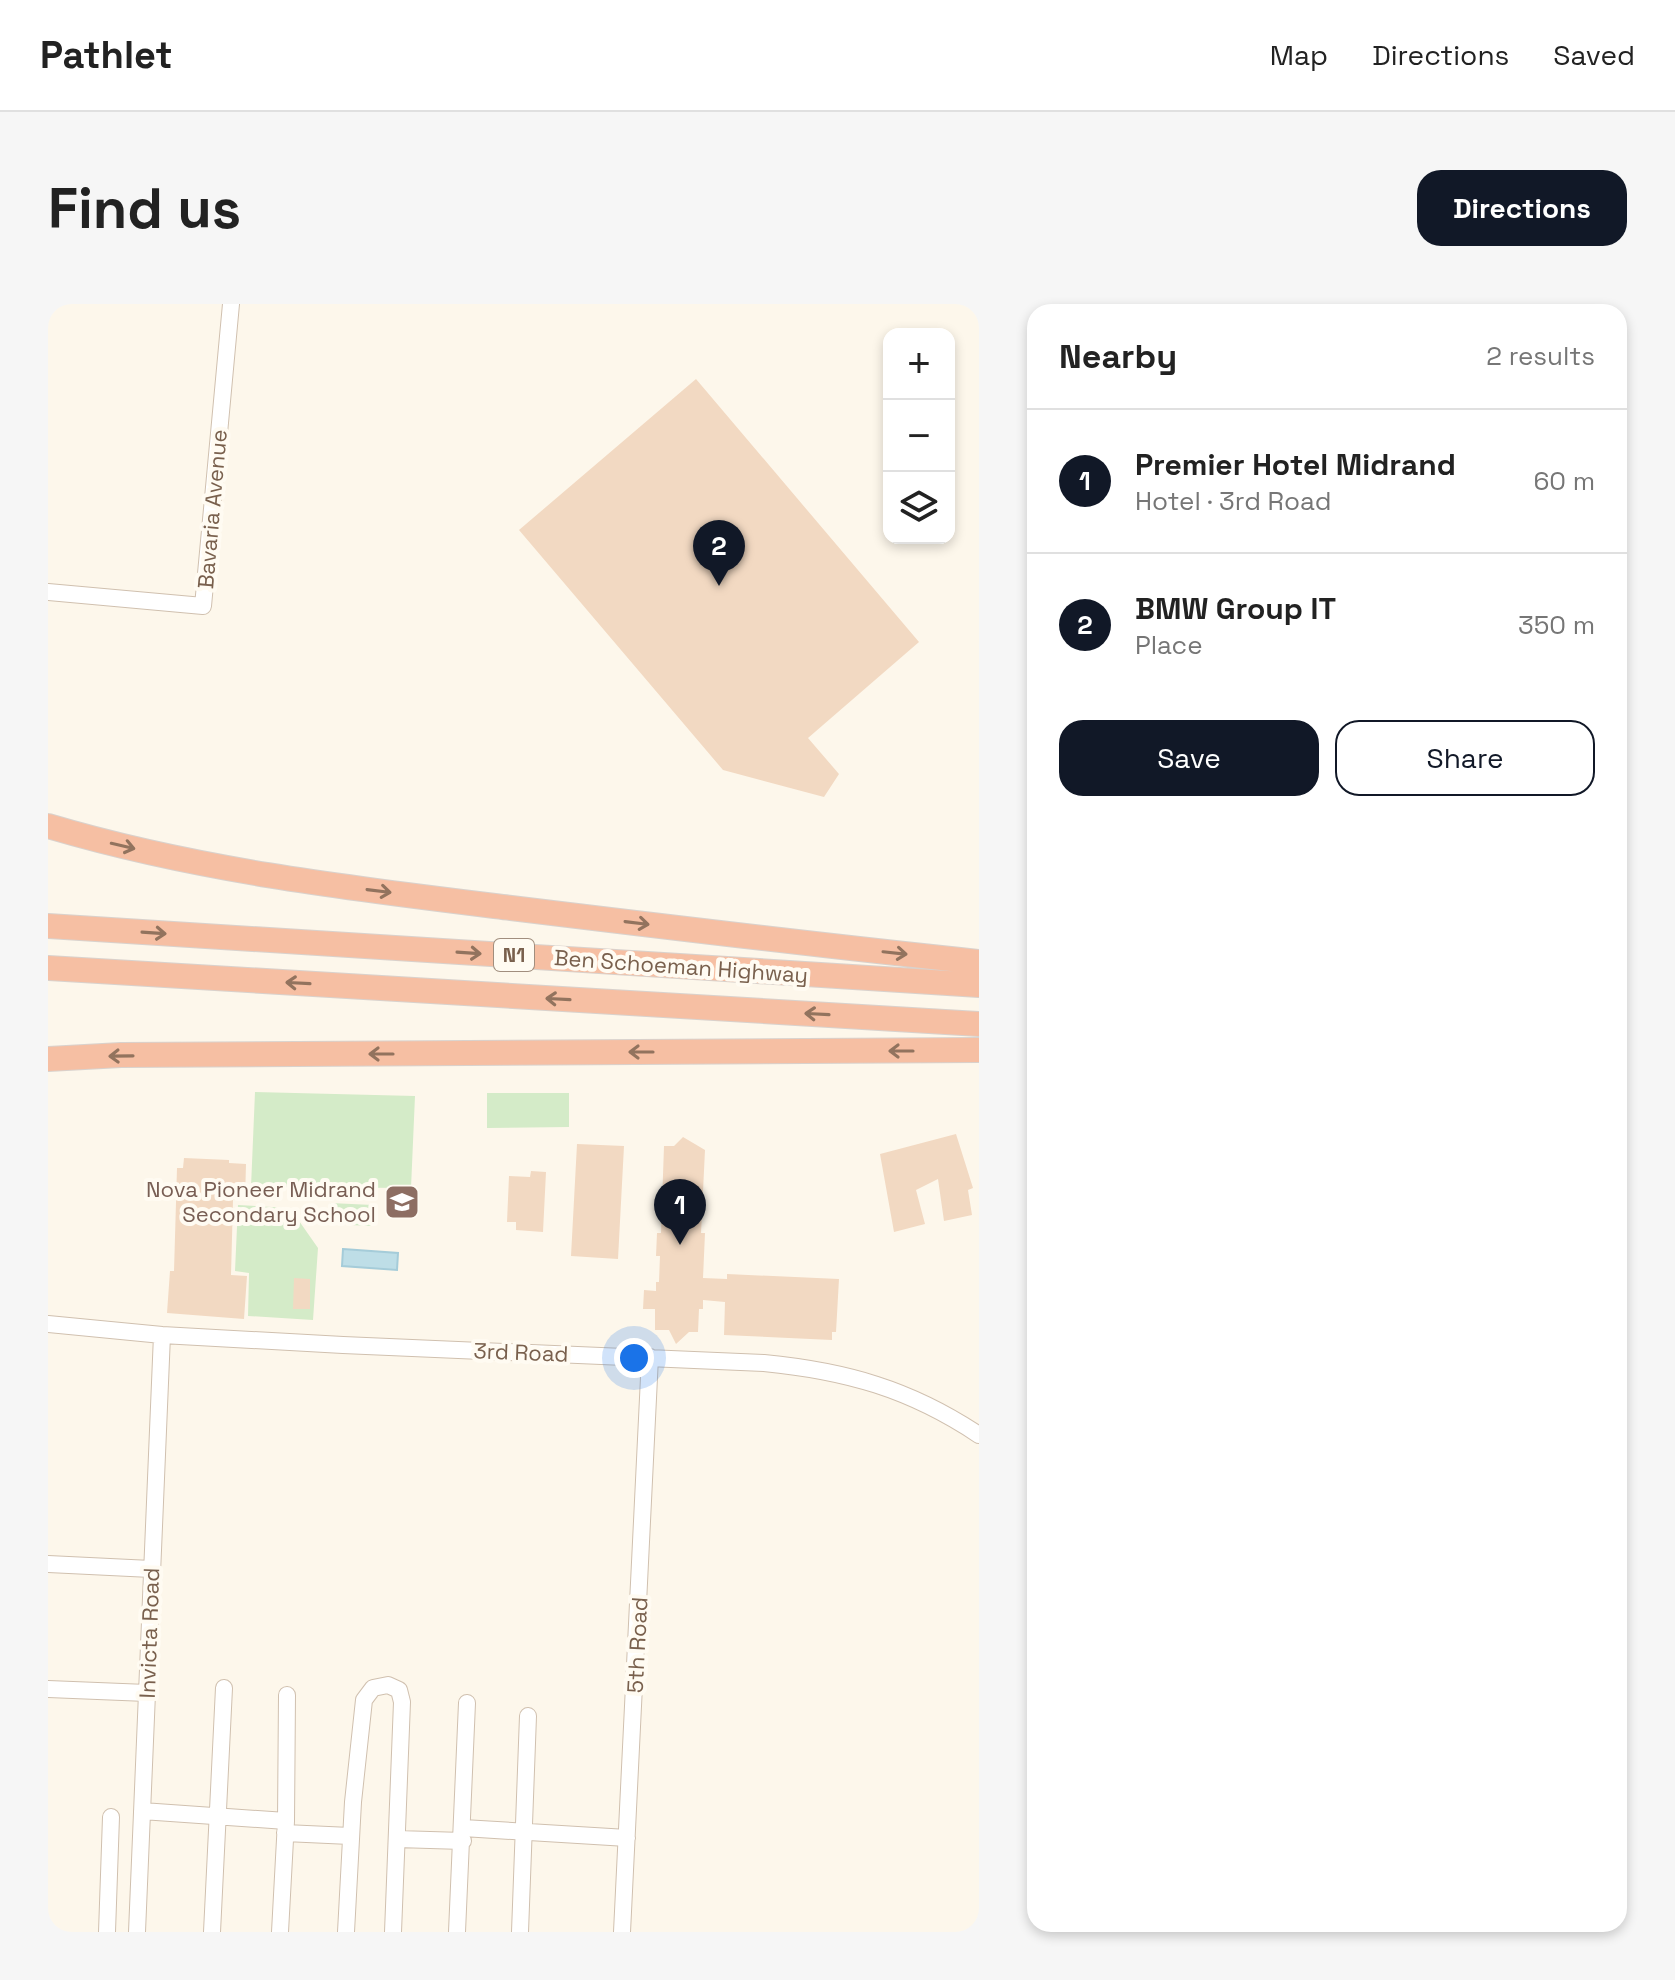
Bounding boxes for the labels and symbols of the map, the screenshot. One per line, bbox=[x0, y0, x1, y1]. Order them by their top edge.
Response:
street label: Bavaria Avenue bbox=[191, 428, 233, 590]
pin: 2 bbox=[693, 520, 745, 586]
one-way arrow bbox=[110, 839, 136, 854]
one-way arrow bbox=[366, 884, 391, 899]
one-way arrow bbox=[624, 916, 649, 931]
one-way arrow bbox=[140, 925, 167, 940]
road number: N1 bbox=[494, 939, 534, 971]
street label: Ben Schoeman Highway bbox=[553, 943, 809, 989]
one-way arrow bbox=[455, 945, 482, 960]
one-way arrow bbox=[881, 945, 908, 960]
one-way arrow bbox=[285, 975, 312, 990]
one-way arrow bbox=[545, 991, 572, 1006]
one-way arrow bbox=[804, 1007, 831, 1022]
one-way arrow bbox=[888, 1043, 915, 1059]
one-way arrow bbox=[628, 1044, 655, 1060]
one-way arrow bbox=[368, 1046, 395, 1061]
one-way arrow bbox=[108, 1048, 135, 1063]
place label: Nova Pioneer Midrand Secondary School bbox=[146, 1175, 376, 1228]
pin: 1 bbox=[654, 1179, 706, 1245]
school or university icon: Nova Pioneer Midrand Secondary School bbox=[383, 1183, 421, 1221]
street label: 3rd Road bbox=[473, 1336, 569, 1368]
your location bbox=[614, 1338, 654, 1378]
street label: Invicta Road bbox=[133, 1567, 165, 1699]
street label: 5th Road bbox=[620, 1596, 654, 1694]

